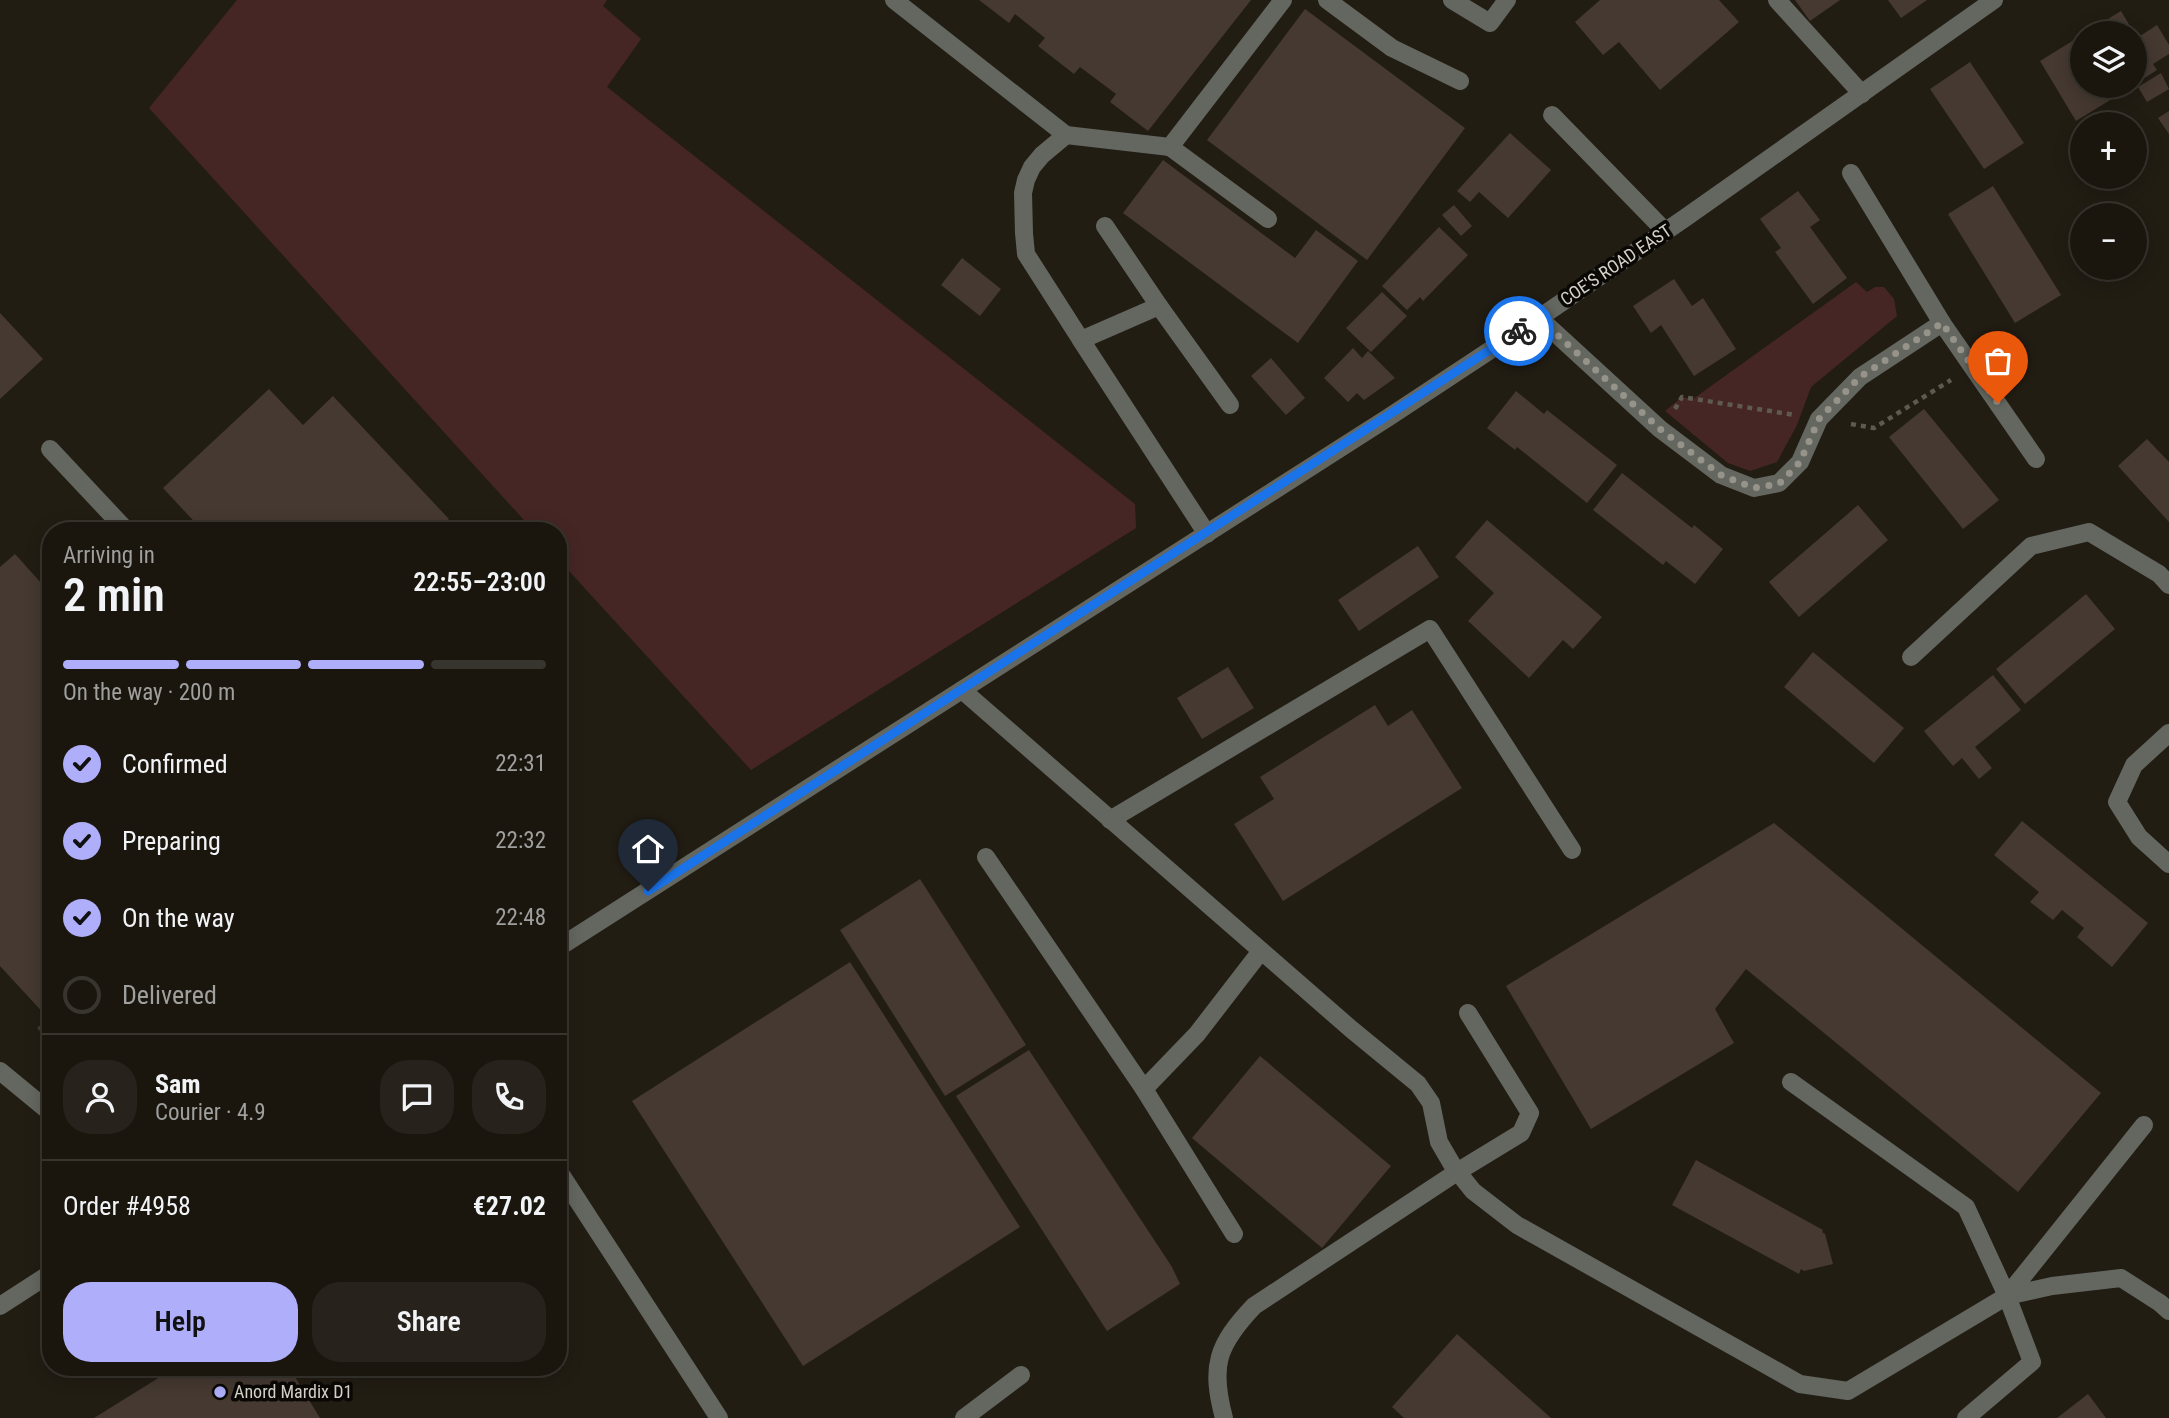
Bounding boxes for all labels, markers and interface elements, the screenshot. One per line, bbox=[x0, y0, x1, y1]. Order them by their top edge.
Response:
map controls bbox=[2070, 21, 2147, 280]
button: layers bbox=[2070, 21, 2147, 98]
button: + bbox=[2070, 112, 2147, 189]
button: − bbox=[2070, 203, 2147, 280]
street label: COE'S ROAD EAST bbox=[1556, 220, 1675, 310]
courier bbox=[1484, 296, 1554, 366]
icon: bike bbox=[1500, 312, 1538, 350]
pin bbox=[1968, 331, 2028, 403]
icon: bag bbox=[1979, 342, 2017, 380]
text: Arriving in bbox=[63, 542, 155, 569]
text: 22:55–23:00 bbox=[413, 567, 546, 597]
text: 2 min bbox=[63, 568, 165, 622]
text: On the way · 200 m bbox=[63, 679, 235, 706]
icon: check bbox=[63, 745, 101, 783]
text: Confirmed bbox=[122, 749, 228, 779]
text: 22:31 bbox=[495, 750, 546, 777]
pin bbox=[618, 819, 678, 891]
icon: check bbox=[63, 822, 101, 860]
text: Preparing bbox=[122, 826, 221, 856]
text: 22:32 bbox=[495, 827, 546, 854]
icon: home bbox=[629, 830, 667, 868]
icon: check bbox=[63, 899, 101, 937]
text: On the way bbox=[122, 903, 235, 933]
text: 22:48 bbox=[495, 904, 546, 931]
text: Delivered bbox=[122, 980, 217, 1010]
button: person bbox=[63, 1060, 137, 1134]
button: chat bbox=[380, 1060, 454, 1134]
button: phone bbox=[472, 1060, 546, 1134]
text: Sam bbox=[155, 1069, 201, 1099]
text: Courier · 4.9 bbox=[155, 1099, 266, 1126]
text: Order #4958 bbox=[63, 1191, 191, 1221]
text: €27.02 bbox=[473, 1191, 546, 1221]
button: Help bbox=[63, 1282, 298, 1362]
button: Share bbox=[312, 1282, 546, 1362]
place label: Anord Mardix D1 bbox=[234, 1381, 352, 1402]
marker: Anord Mardix D1 bbox=[212, 1384, 228, 1400]

